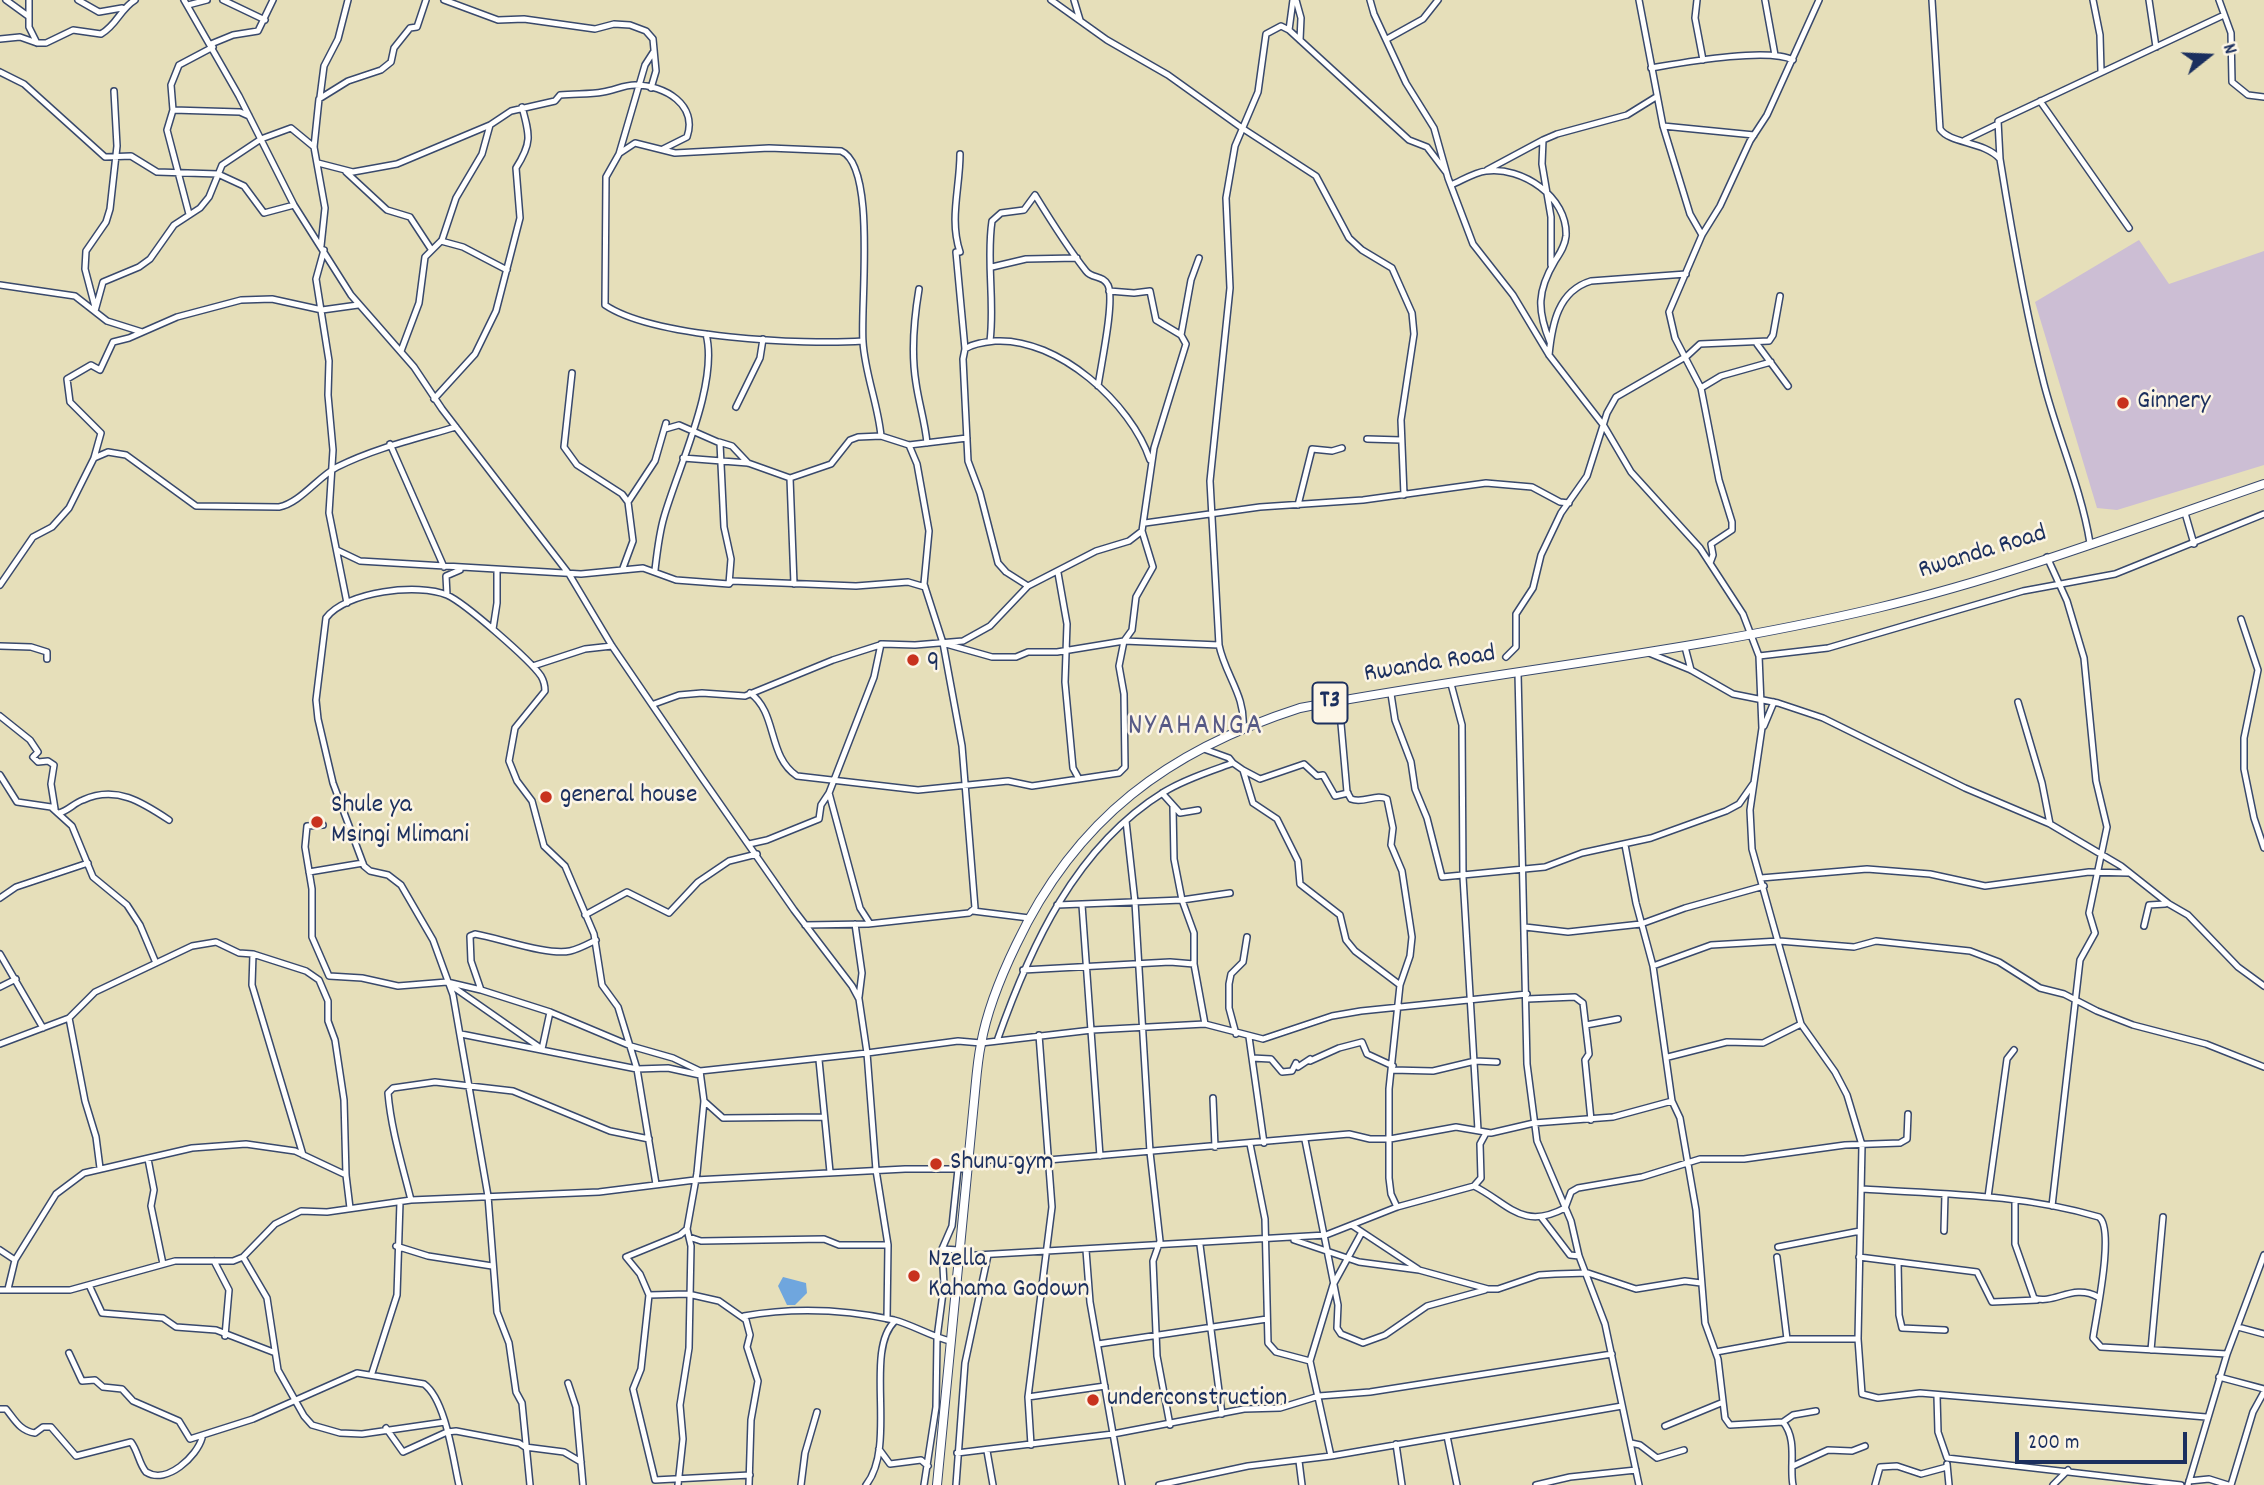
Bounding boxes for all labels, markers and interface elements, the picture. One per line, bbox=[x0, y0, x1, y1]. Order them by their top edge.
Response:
north arrow bbox=[2173, 21, 2243, 91]
text: N bbox=[2214, 41, 2243, 58]
place label: Ginnery bbox=[2137, 387, 2211, 419]
marker: Ginnery bbox=[2115, 395, 2131, 411]
street label: Rwanda Road bbox=[1915, 520, 2051, 588]
street label: Rwanda Road bbox=[1362, 640, 1498, 692]
place label: q bbox=[927, 644, 939, 676]
marker: q bbox=[905, 652, 921, 668]
road number: T3 bbox=[1312, 682, 1348, 724]
district label: NYAHANGA bbox=[1129, 711, 1263, 747]
place label: general house bbox=[560, 781, 697, 813]
marker: general house bbox=[538, 789, 554, 805]
place label: Shule ya Msingi Mlimani bbox=[331, 791, 469, 852]
marker: Shule ya Msingi Mlimani bbox=[309, 814, 325, 830]
place label: Shunu gym bbox=[950, 1148, 1054, 1180]
marker: Shunu gym bbox=[928, 1156, 944, 1172]
place label: Nzella Kahama Godown bbox=[928, 1245, 1090, 1306]
marker: Nzella Kahama Godown bbox=[906, 1268, 922, 1284]
place label: underconstruction bbox=[1107, 1384, 1287, 1416]
marker: underconstruction bbox=[1085, 1392, 1101, 1408]
scale bar bbox=[2019, 1418, 2190, 1462]
text: 200 m bbox=[2028, 1429, 2079, 1459]

